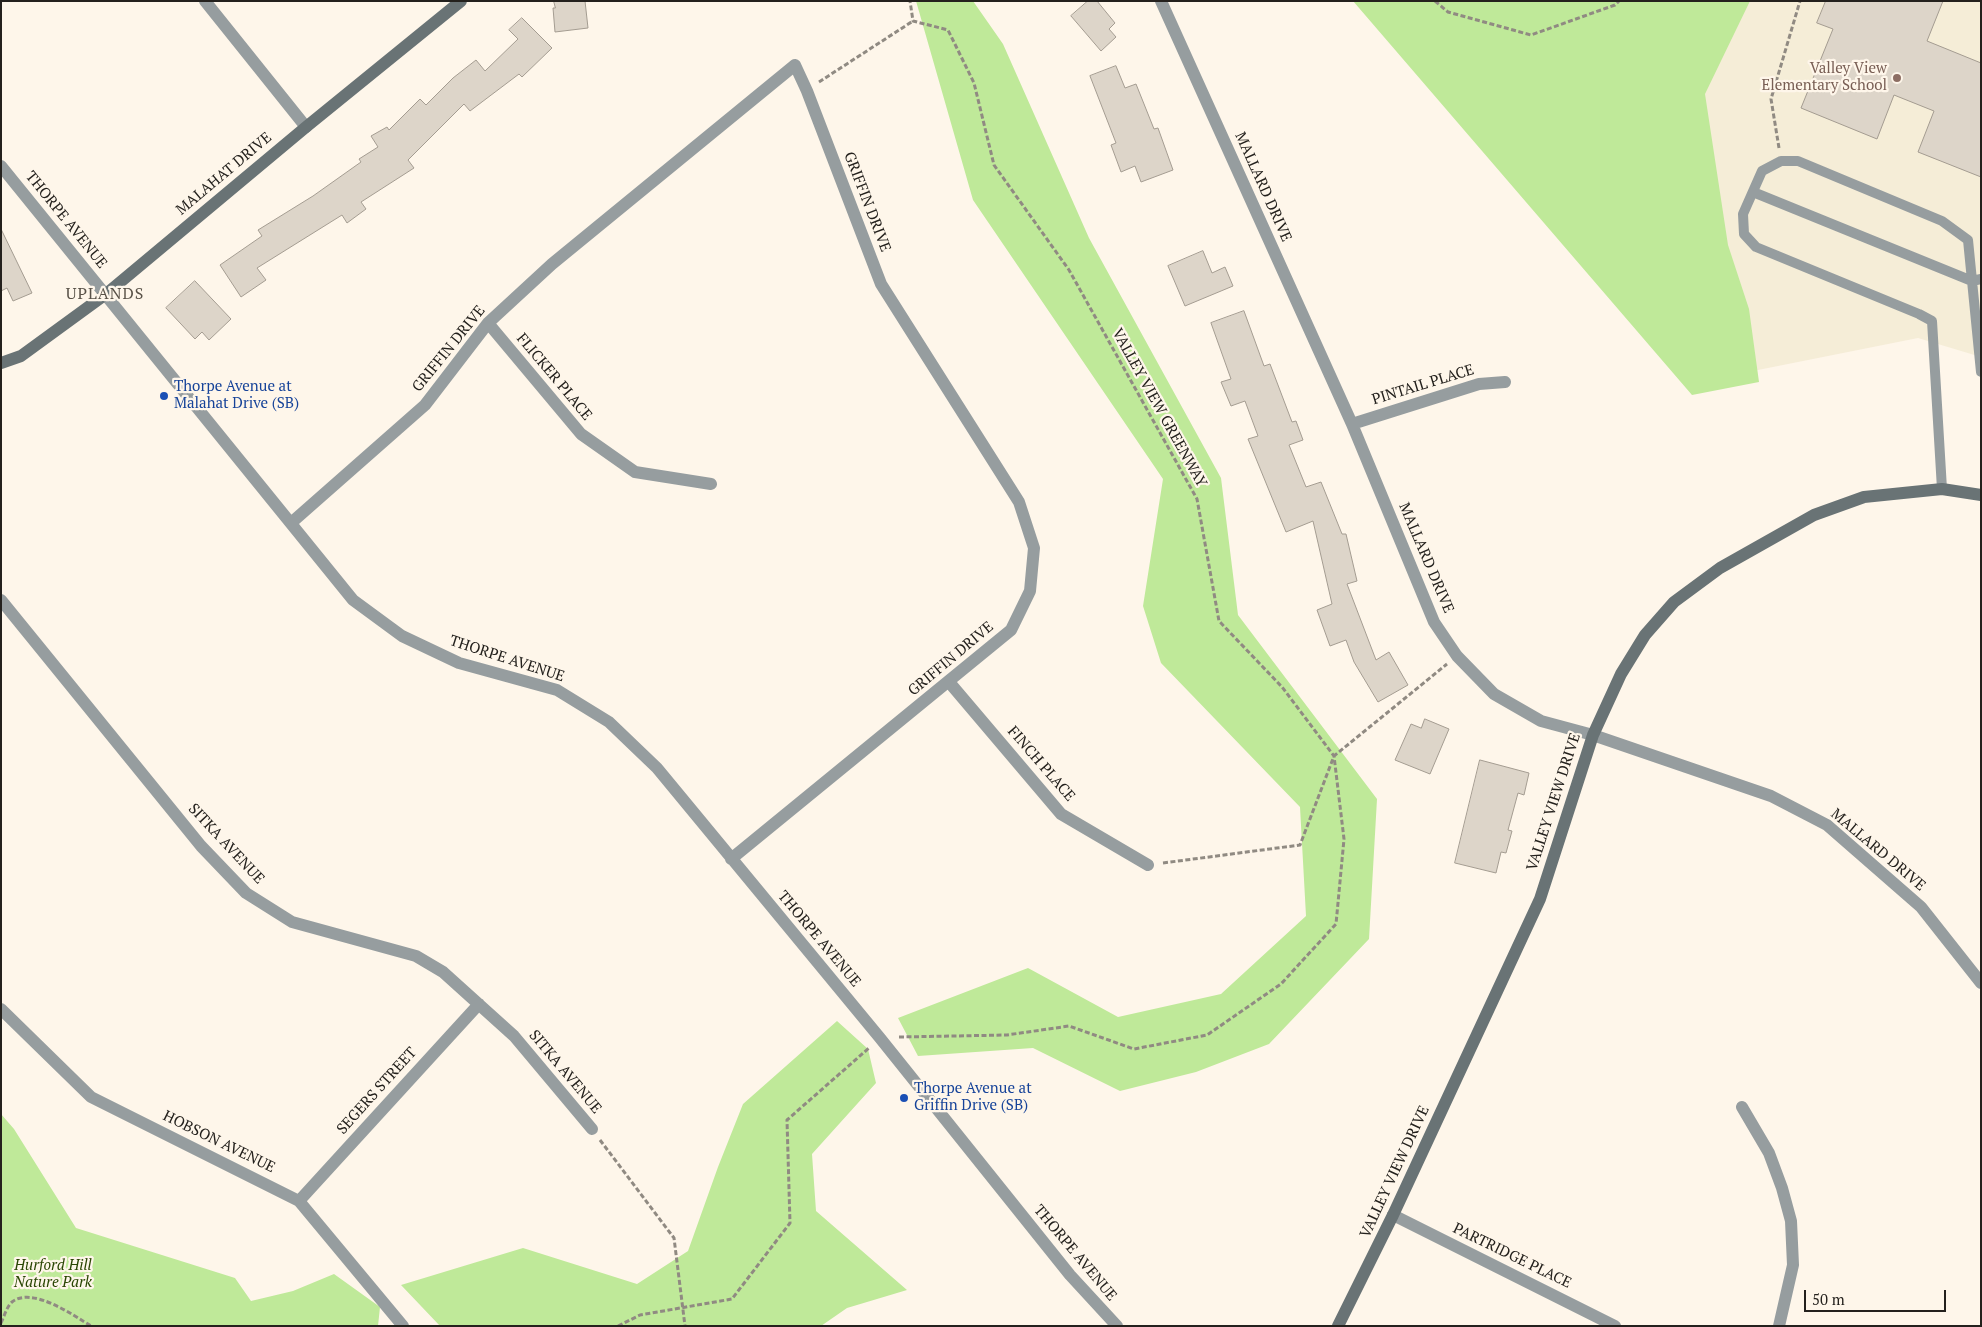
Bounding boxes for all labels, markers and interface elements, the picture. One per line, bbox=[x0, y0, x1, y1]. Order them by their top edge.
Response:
place label: Valley View Elementary School bbox=[1761, 60, 1887, 95]
marker: Valley View Elementary School bbox=[1891, 72, 1903, 84]
street label: MALAHAT DRIVE bbox=[173, 129, 275, 219]
street label: MALLARD DRIVE bbox=[1231, 129, 1295, 245]
street label: GRIFFIN DRIVE bbox=[840, 149, 894, 255]
street label: THORPE AVENUE bbox=[21, 168, 111, 272]
district label: UPLANDS bbox=[65, 284, 145, 304]
street label: GRIFFIN DRIVE bbox=[409, 302, 489, 396]
street label: VALLEY VIEW GREENWAY bbox=[1108, 325, 1210, 491]
street label: FLICKER PLACE bbox=[512, 330, 596, 424]
street label: PINTAIL PLACE bbox=[1370, 361, 1476, 409]
place label: Thorpe Avenue at Malahat Drive (SB) bbox=[174, 378, 299, 413]
marker: Thorpe Avenue at Malahat Drive (SB) bbox=[158, 390, 170, 402]
street label: MALLARD DRIVE bbox=[1395, 500, 1457, 616]
street label: GRIFFIN DRIVE bbox=[905, 618, 997, 700]
street label: THORPE AVENUE bbox=[447, 632, 567, 686]
street label: FINCH PLACE bbox=[1003, 723, 1079, 805]
street label: VALLEY VIEW DRIVE bbox=[1523, 731, 1585, 873]
street label: SITKA AVENUE bbox=[184, 800, 268, 888]
street label: MALLARD DRIVE bbox=[1827, 805, 1929, 895]
street label: THORPE AVENUE bbox=[774, 887, 864, 991]
street label: SITKA AVENUE bbox=[525, 1027, 605, 1117]
street label: SEGERS STREET bbox=[333, 1044, 421, 1138]
place label: Thorpe Avenue at Griffin Drive (SB) bbox=[914, 1080, 1032, 1115]
marker: Thorpe Avenue at Griffin Drive (SB) bbox=[898, 1092, 910, 1104]
street label: VALLEY VIEW DRIVE bbox=[1356, 1103, 1434, 1241]
street label: HOBSON AVENUE bbox=[160, 1107, 278, 1177]
street label: THORPE AVENUE bbox=[1030, 1201, 1120, 1305]
street label: PARTRIDGE PLACE bbox=[1450, 1220, 1574, 1292]
park label: Hurford Hill Nature Park bbox=[14, 1257, 92, 1292]
scale bar bbox=[1807, 1280, 1950, 1312]
text: 50 m bbox=[1812, 1289, 1845, 1309]

